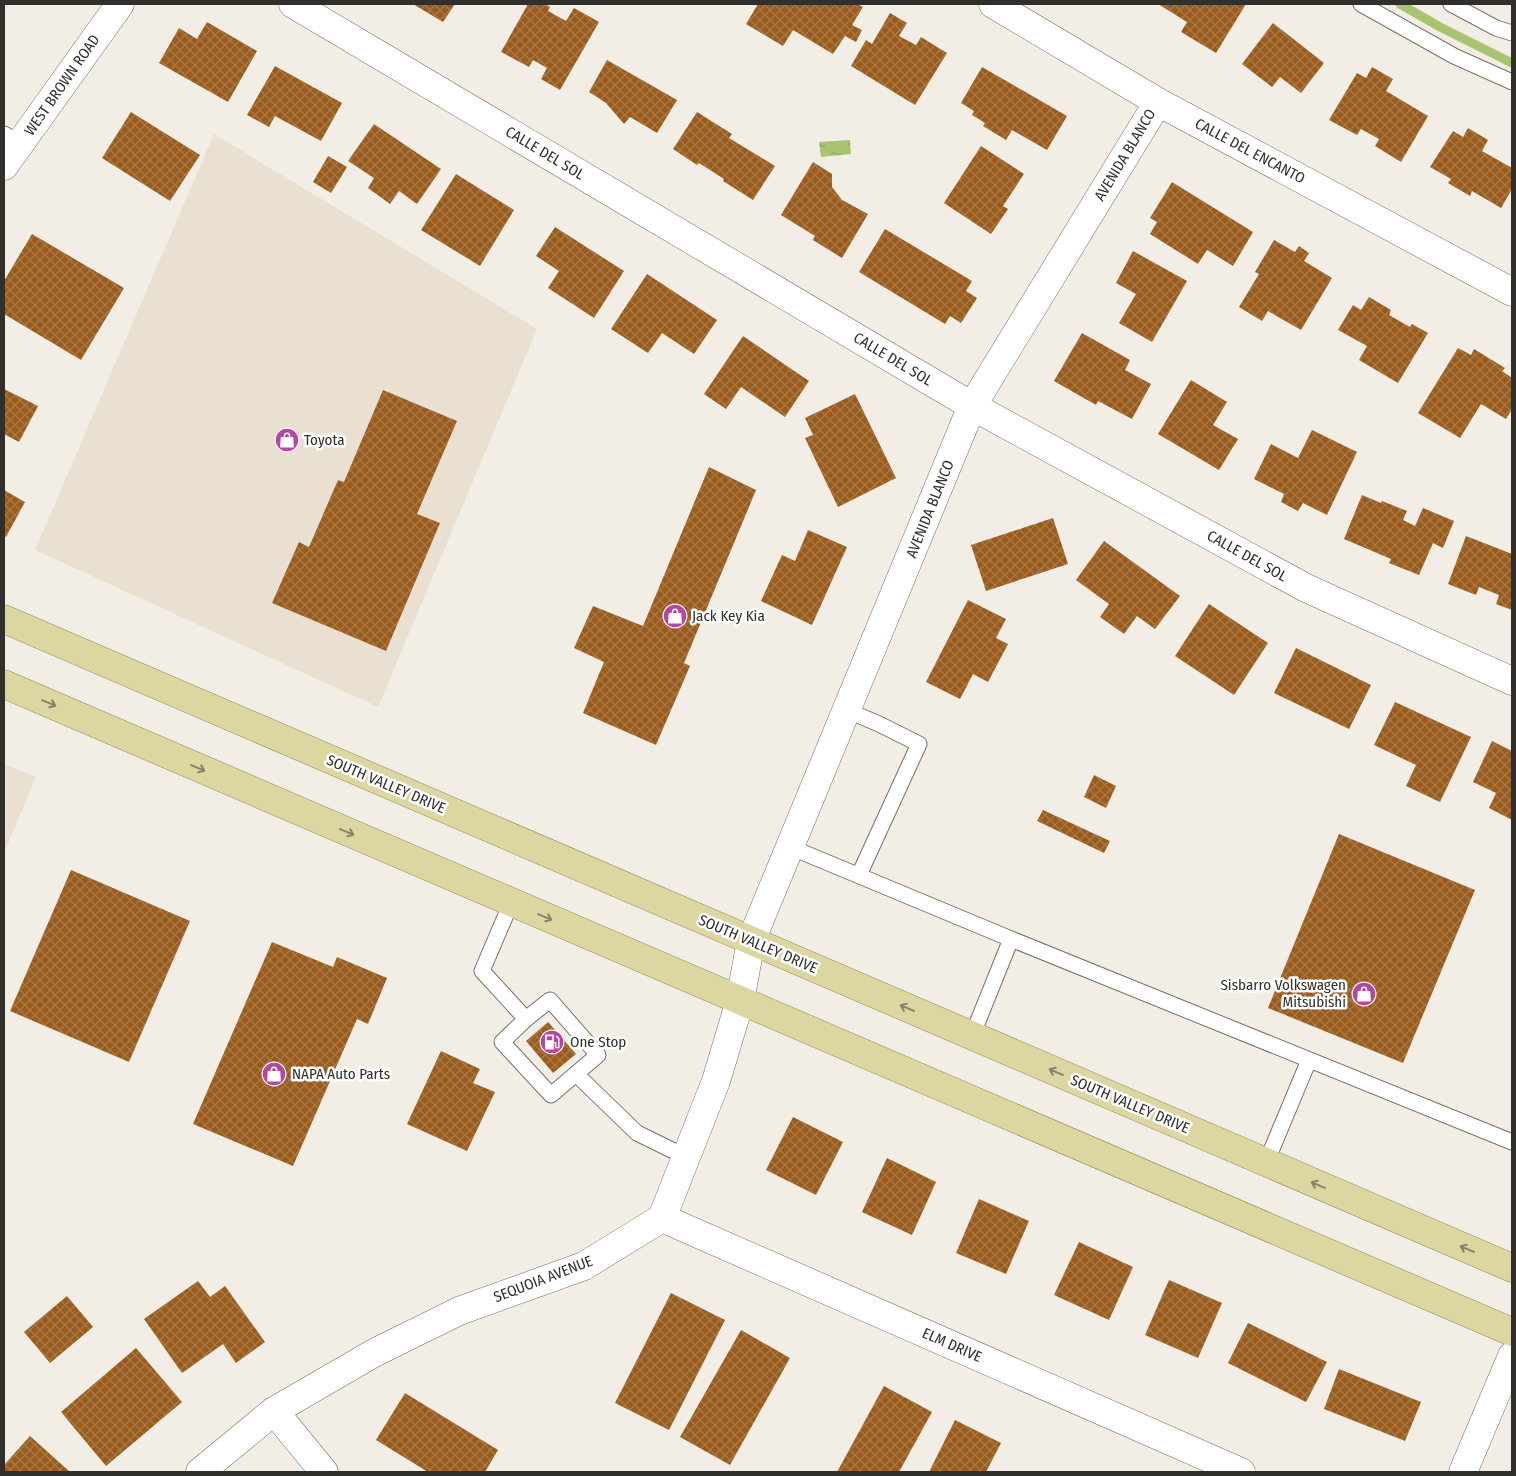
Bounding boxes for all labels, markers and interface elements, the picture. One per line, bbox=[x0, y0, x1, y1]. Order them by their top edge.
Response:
street label: WEST BROWN ROAD bbox=[20, 31, 104, 139]
street label: AVENIDA BLANCO bbox=[1091, 106, 1159, 204]
street label: CALLE DEL ENCANTO bbox=[1192, 114, 1308, 188]
street label: CALLE DEL SOL bbox=[502, 122, 588, 184]
street label: CALLE DEL SOL bbox=[850, 328, 936, 390]
shop icon: Toyota bbox=[274, 427, 300, 453]
place label: Toyota bbox=[304, 431, 345, 449]
street label: AVENIDA BLANCO bbox=[902, 457, 958, 561]
street label: CALLE DEL SOL bbox=[1204, 527, 1290, 586]
shop icon: Jack Key Kia bbox=[662, 603, 688, 629]
place label: Jack Key Kia bbox=[692, 607, 765, 625]
one-way arrow bbox=[41, 700, 56, 709]
street label: SOUTH VALLEY DRIVE bbox=[324, 751, 448, 817]
one-way arrow bbox=[190, 763, 205, 773]
one-way arrow bbox=[339, 828, 354, 837]
street label: SOUTH VALLEY DRIVE bbox=[696, 911, 820, 977]
one-way arrow bbox=[536, 913, 552, 922]
place label: Sisbarro Volkswagen Mitsubishi bbox=[1220, 976, 1346, 1011]
shop icon: Sisbarro Volkswagen Mitsubishi bbox=[1351, 981, 1377, 1007]
one-way arrow bbox=[900, 1003, 915, 1013]
fuel station icon: One Stop bbox=[539, 1029, 565, 1055]
place label: One Stop bbox=[570, 1033, 626, 1051]
shop icon: NAPA Auto Parts bbox=[261, 1061, 287, 1087]
place label: NAPA Auto Parts bbox=[292, 1065, 390, 1083]
one-way arrow bbox=[1049, 1067, 1064, 1077]
street label: SOUTH VALLEY DRIVE bbox=[1068, 1071, 1192, 1137]
one-way arrow bbox=[1311, 1180, 1326, 1189]
one-way arrow bbox=[1460, 1244, 1475, 1254]
street label: SEQUOIA AVENUE bbox=[491, 1252, 595, 1306]
street label: ELM DRIVE bbox=[919, 1324, 985, 1366]

